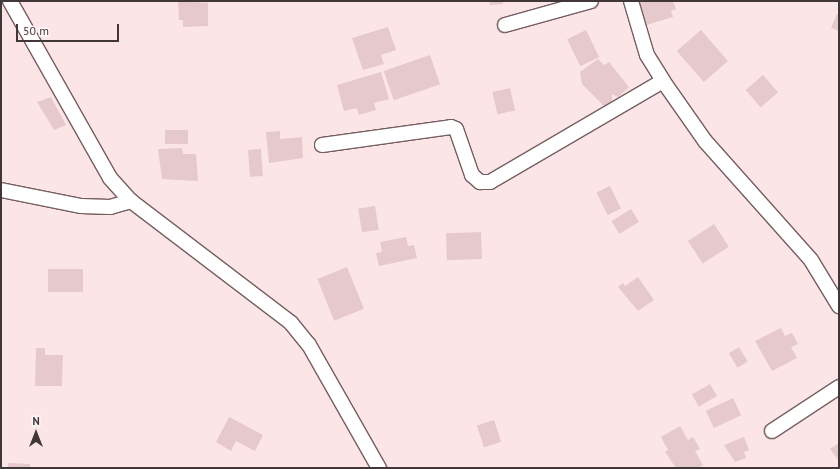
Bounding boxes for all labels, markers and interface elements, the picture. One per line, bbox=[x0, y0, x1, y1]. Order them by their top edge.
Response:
scale bar bbox=[18, 16, 121, 42]
text: 50 m bbox=[23, 23, 49, 38]
north arrow bbox=[16, 413, 56, 453]
text: N bbox=[32, 414, 40, 428]

